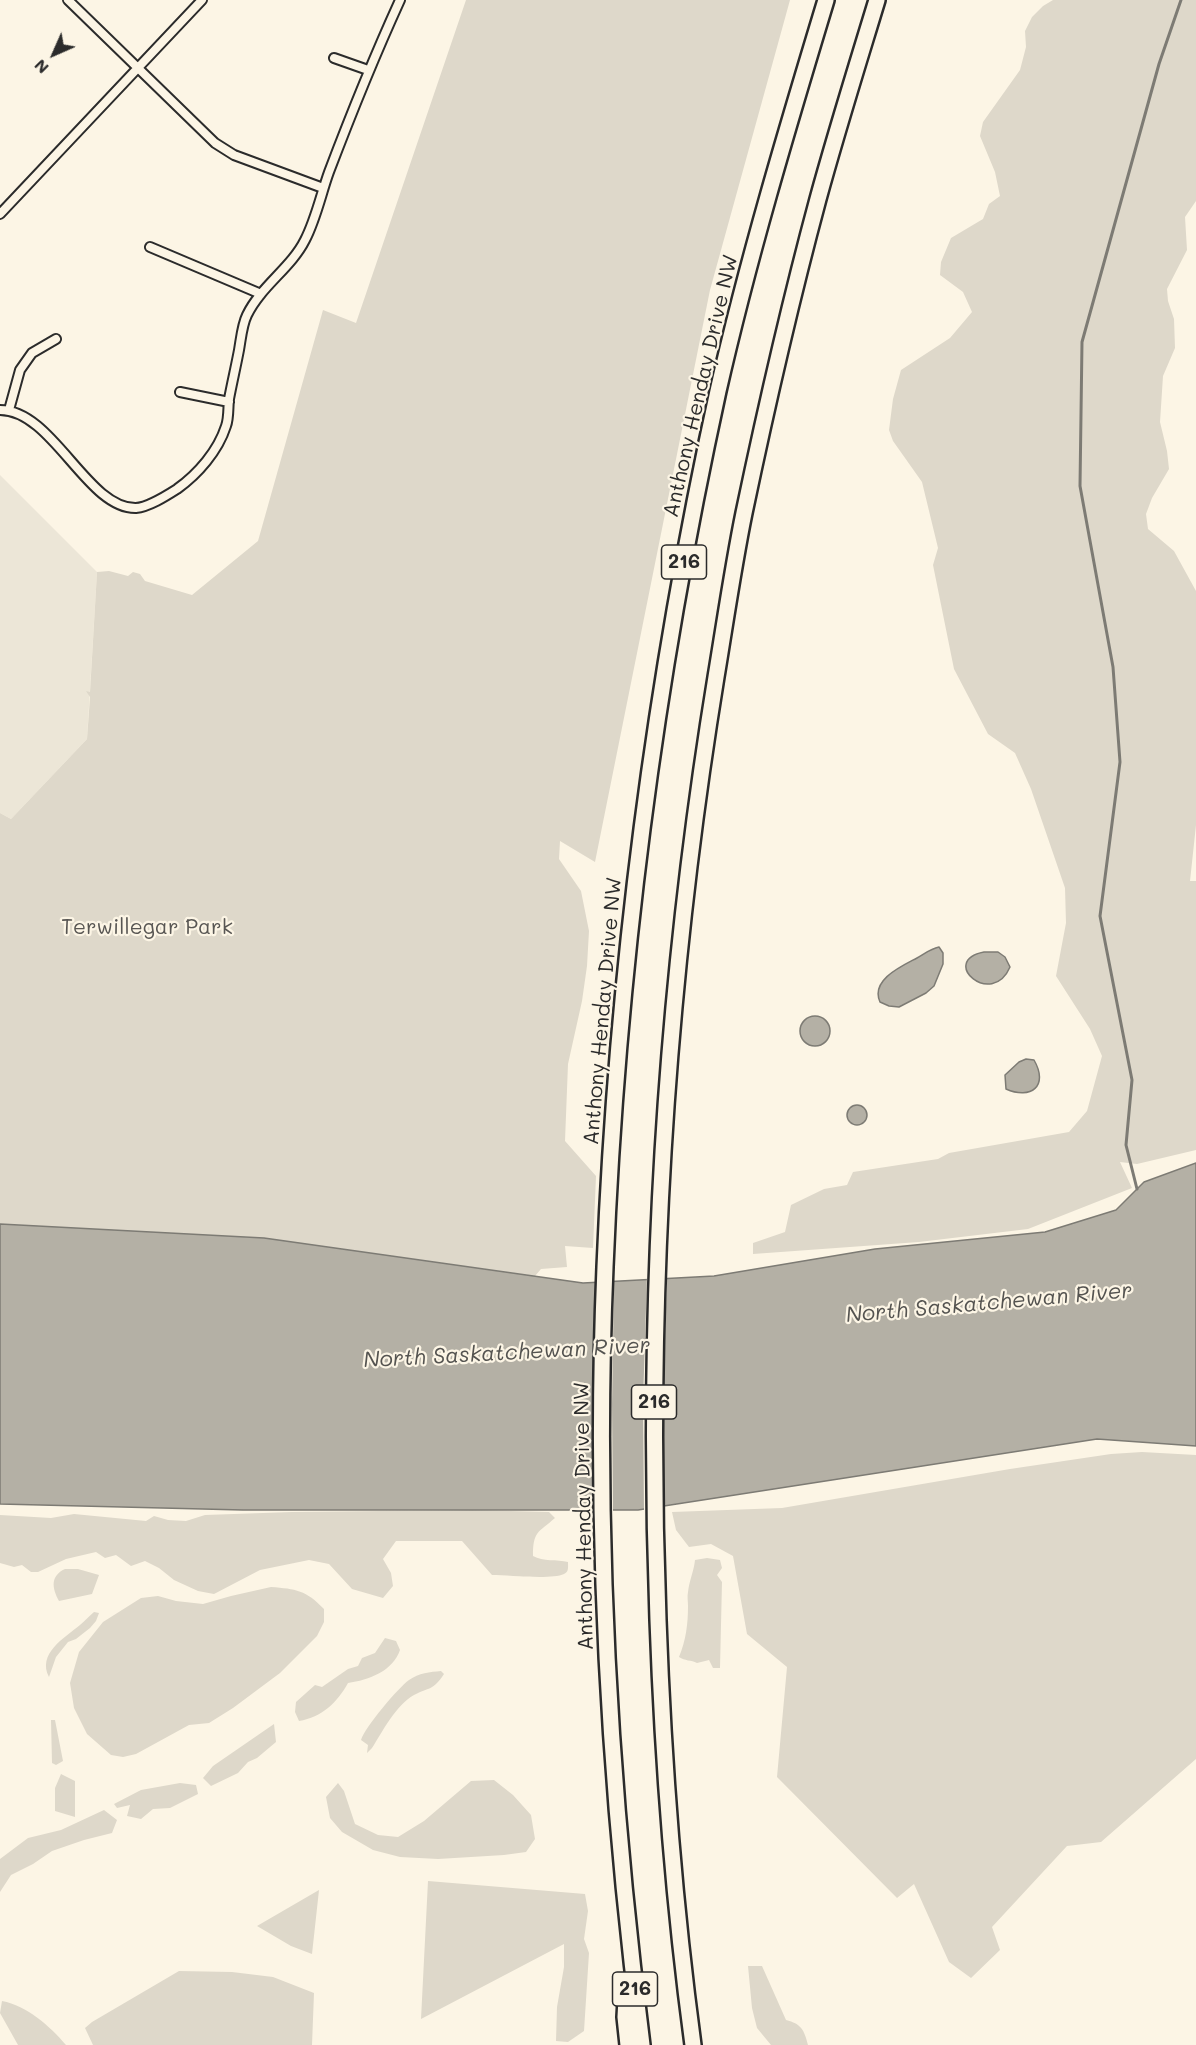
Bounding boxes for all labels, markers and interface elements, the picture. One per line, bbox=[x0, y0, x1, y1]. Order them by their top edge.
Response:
north arrow bbox=[24, 24, 84, 84]
text: N bbox=[29, 55, 53, 79]
street label: Anthony Henday Drive NW bbox=[658, 252, 744, 520]
road number: 216 bbox=[662, 545, 706, 579]
street label: Anthony Henday Drive NW bbox=[579, 876, 627, 1146]
park label: Terwillegar Park bbox=[61, 915, 233, 941]
water label: North Saskatchewan River bbox=[845, 1277, 1133, 1329]
water label: North Saskatchewan River bbox=[363, 1332, 651, 1374]
street label: Anthony Henday Drive NW bbox=[569, 1381, 599, 1651]
road number: 216 bbox=[632, 1385, 676, 1419]
road number: 216 bbox=[612, 1972, 658, 2006]

